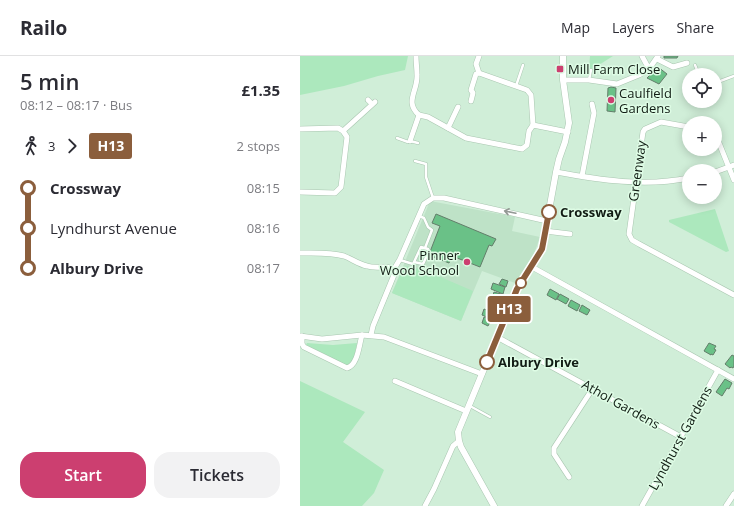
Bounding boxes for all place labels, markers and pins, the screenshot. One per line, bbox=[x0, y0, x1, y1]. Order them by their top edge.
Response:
place label: Mill Farm Close bbox=[568, 60, 660, 78]
marker: Mill Farm Close bbox=[555, 64, 565, 74]
place label: Caulfield Gardens bbox=[619, 84, 672, 117]
marker: Caulfield Gardens bbox=[606, 95, 616, 105]
place label: Crossway bbox=[560, 203, 622, 221]
marker: Crossway bbox=[541, 204, 557, 220]
place label: Pinner Wood School bbox=[380, 246, 460, 279]
marker: Pinner Wood School bbox=[462, 257, 472, 267]
unlabelled marker bbox=[515, 277, 527, 289]
place label: Albury Drive bbox=[498, 353, 579, 371]
marker: Albury Drive bbox=[479, 354, 495, 370]

